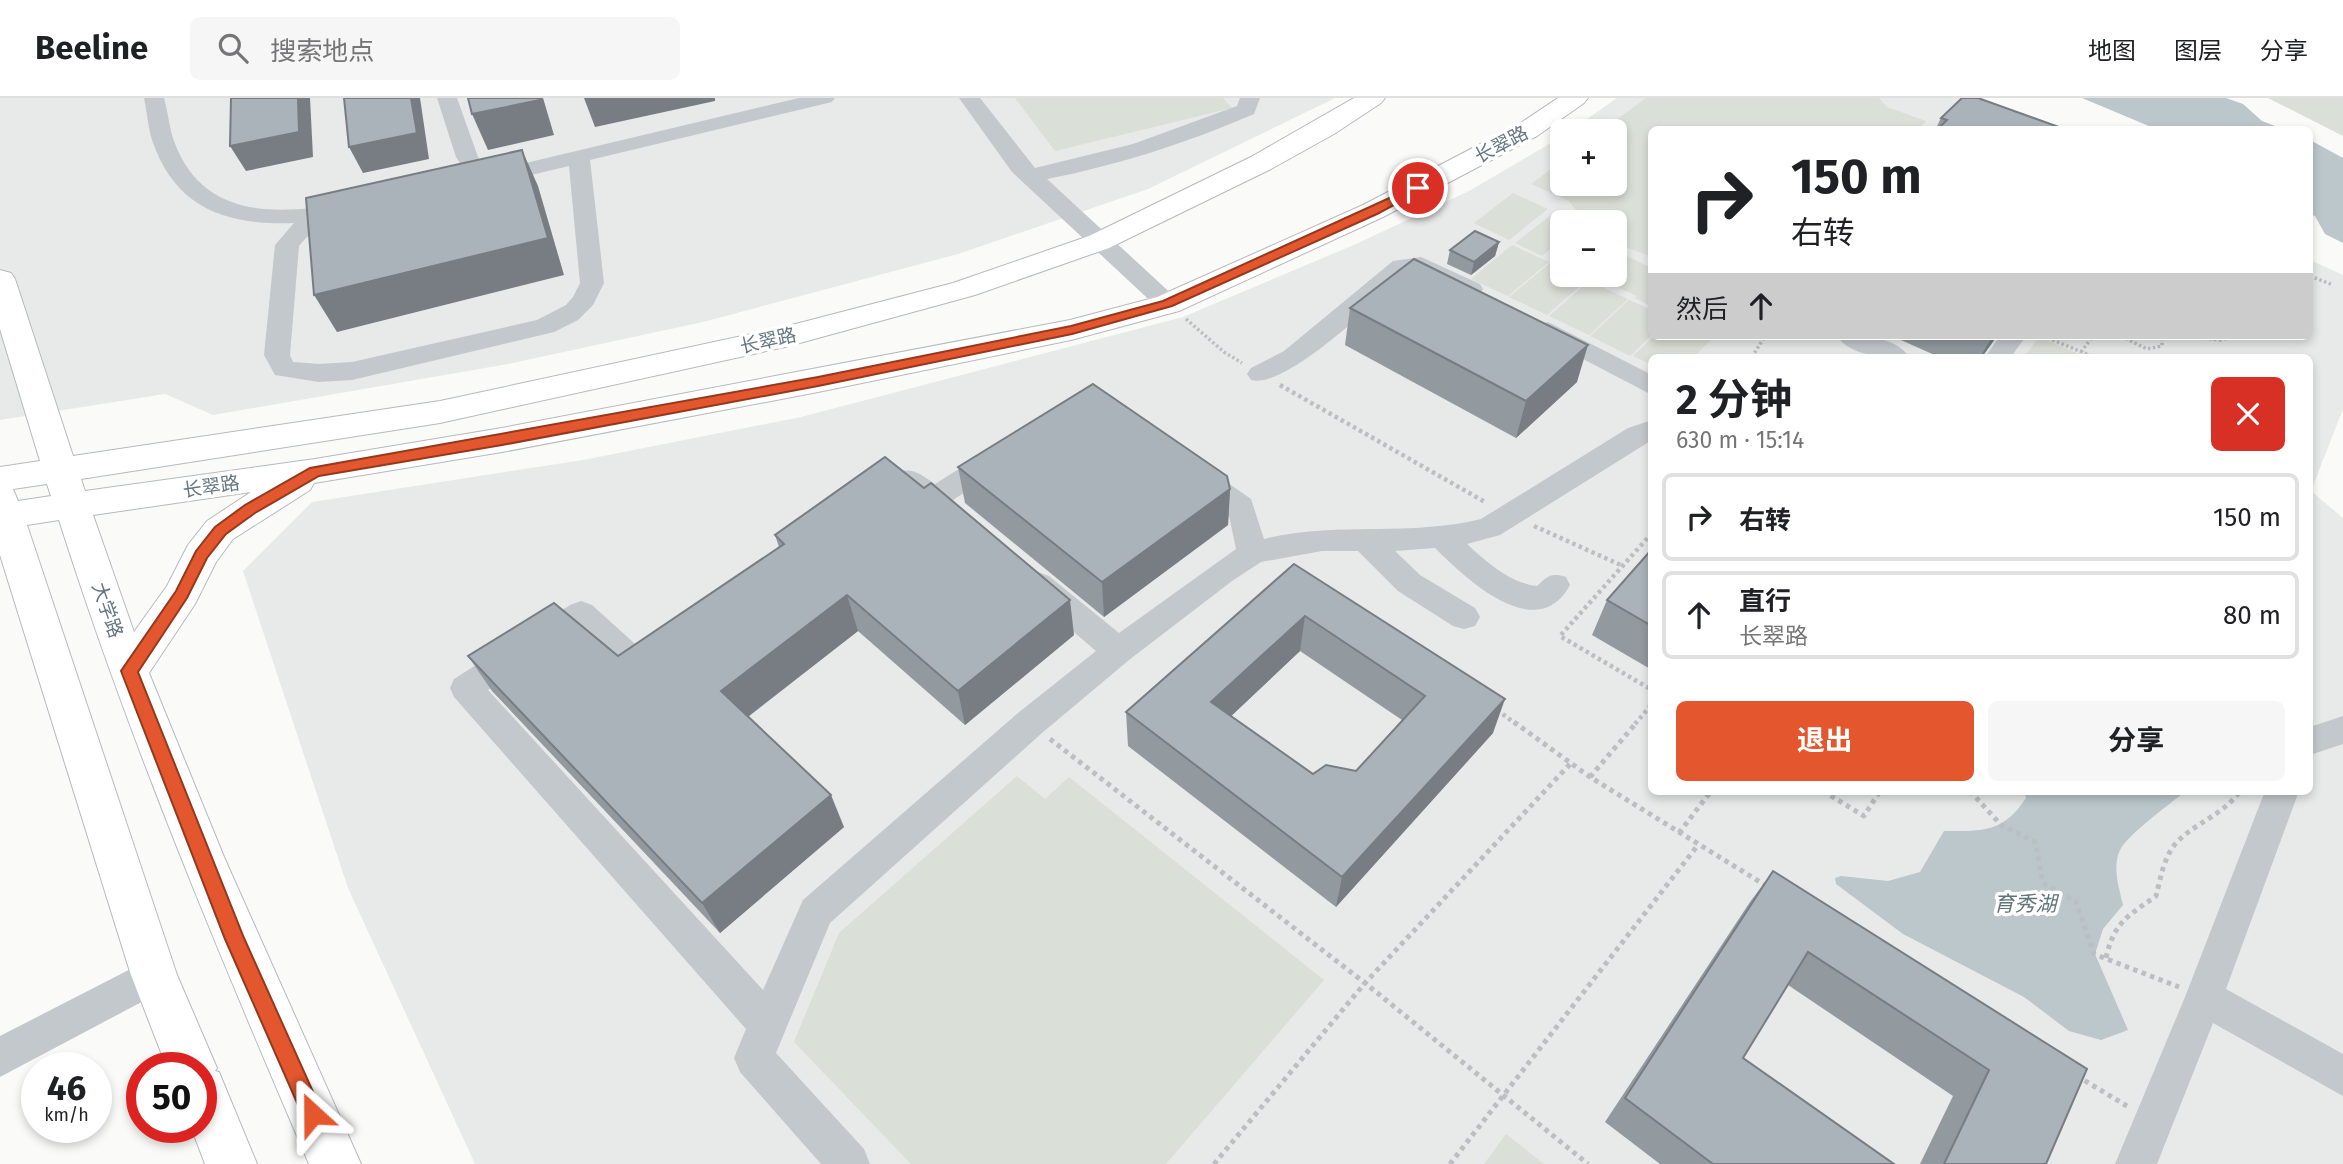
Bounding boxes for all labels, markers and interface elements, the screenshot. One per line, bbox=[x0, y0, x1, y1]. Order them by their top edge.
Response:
search box bbox=[190, 17, 680, 80]
text: Beeline bbox=[35, 28, 148, 68]
icon: search bbox=[214, 29, 252, 67]
text: 搜索地点 bbox=[270, 36, 374, 67]
text: 地图 bbox=[2088, 37, 2136, 65]
text: 图层 bbox=[2174, 37, 2222, 65]
text: 分享 bbox=[2260, 37, 2308, 65]
map controls bbox=[1550, 119, 1627, 287]
button: + bbox=[1550, 119, 1627, 196]
street label: 长翠路 bbox=[1471, 121, 1532, 168]
text: 150 m bbox=[1791, 147, 1922, 206]
icon: right bbox=[1676, 154, 1767, 245]
pin bbox=[1388, 158, 1448, 218]
icon: arrive bbox=[1399, 169, 1437, 207]
button: − bbox=[1550, 210, 1627, 287]
text: 右转 bbox=[1791, 214, 1855, 252]
icon: ahead bbox=[1742, 287, 1780, 325]
text: 然后 bbox=[1676, 294, 1728, 325]
street label: 长翠路 bbox=[738, 323, 798, 358]
text: 2 分钟 bbox=[1676, 375, 1792, 425]
button: close bbox=[2211, 377, 2285, 451]
text: 630 m · 15:14 bbox=[1676, 426, 1804, 454]
street label: 长翠路 bbox=[181, 471, 241, 502]
icon: right bbox=[1680, 498, 1718, 536]
text: 150 m bbox=[2213, 502, 2281, 533]
text: 右转 bbox=[1739, 505, 1791, 536]
street label: 大学路 bbox=[87, 579, 128, 641]
text: 直行 bbox=[1739, 586, 1791, 617]
icon: ahead bbox=[1680, 596, 1718, 634]
text: 80 m bbox=[2223, 600, 2281, 631]
text: 长翠路 bbox=[1739, 622, 1808, 650]
button: 退出 bbox=[1676, 701, 1974, 781]
button: 分享 bbox=[1988, 701, 2285, 781]
water label: 育秀湖 bbox=[1994, 891, 2059, 917]
speed limit sign: 50 bbox=[126, 1052, 217, 1143]
text: 46 bbox=[47, 1067, 86, 1109]
position arrow bbox=[276, 1077, 350, 1151]
text: km/h bbox=[44, 1104, 89, 1126]

